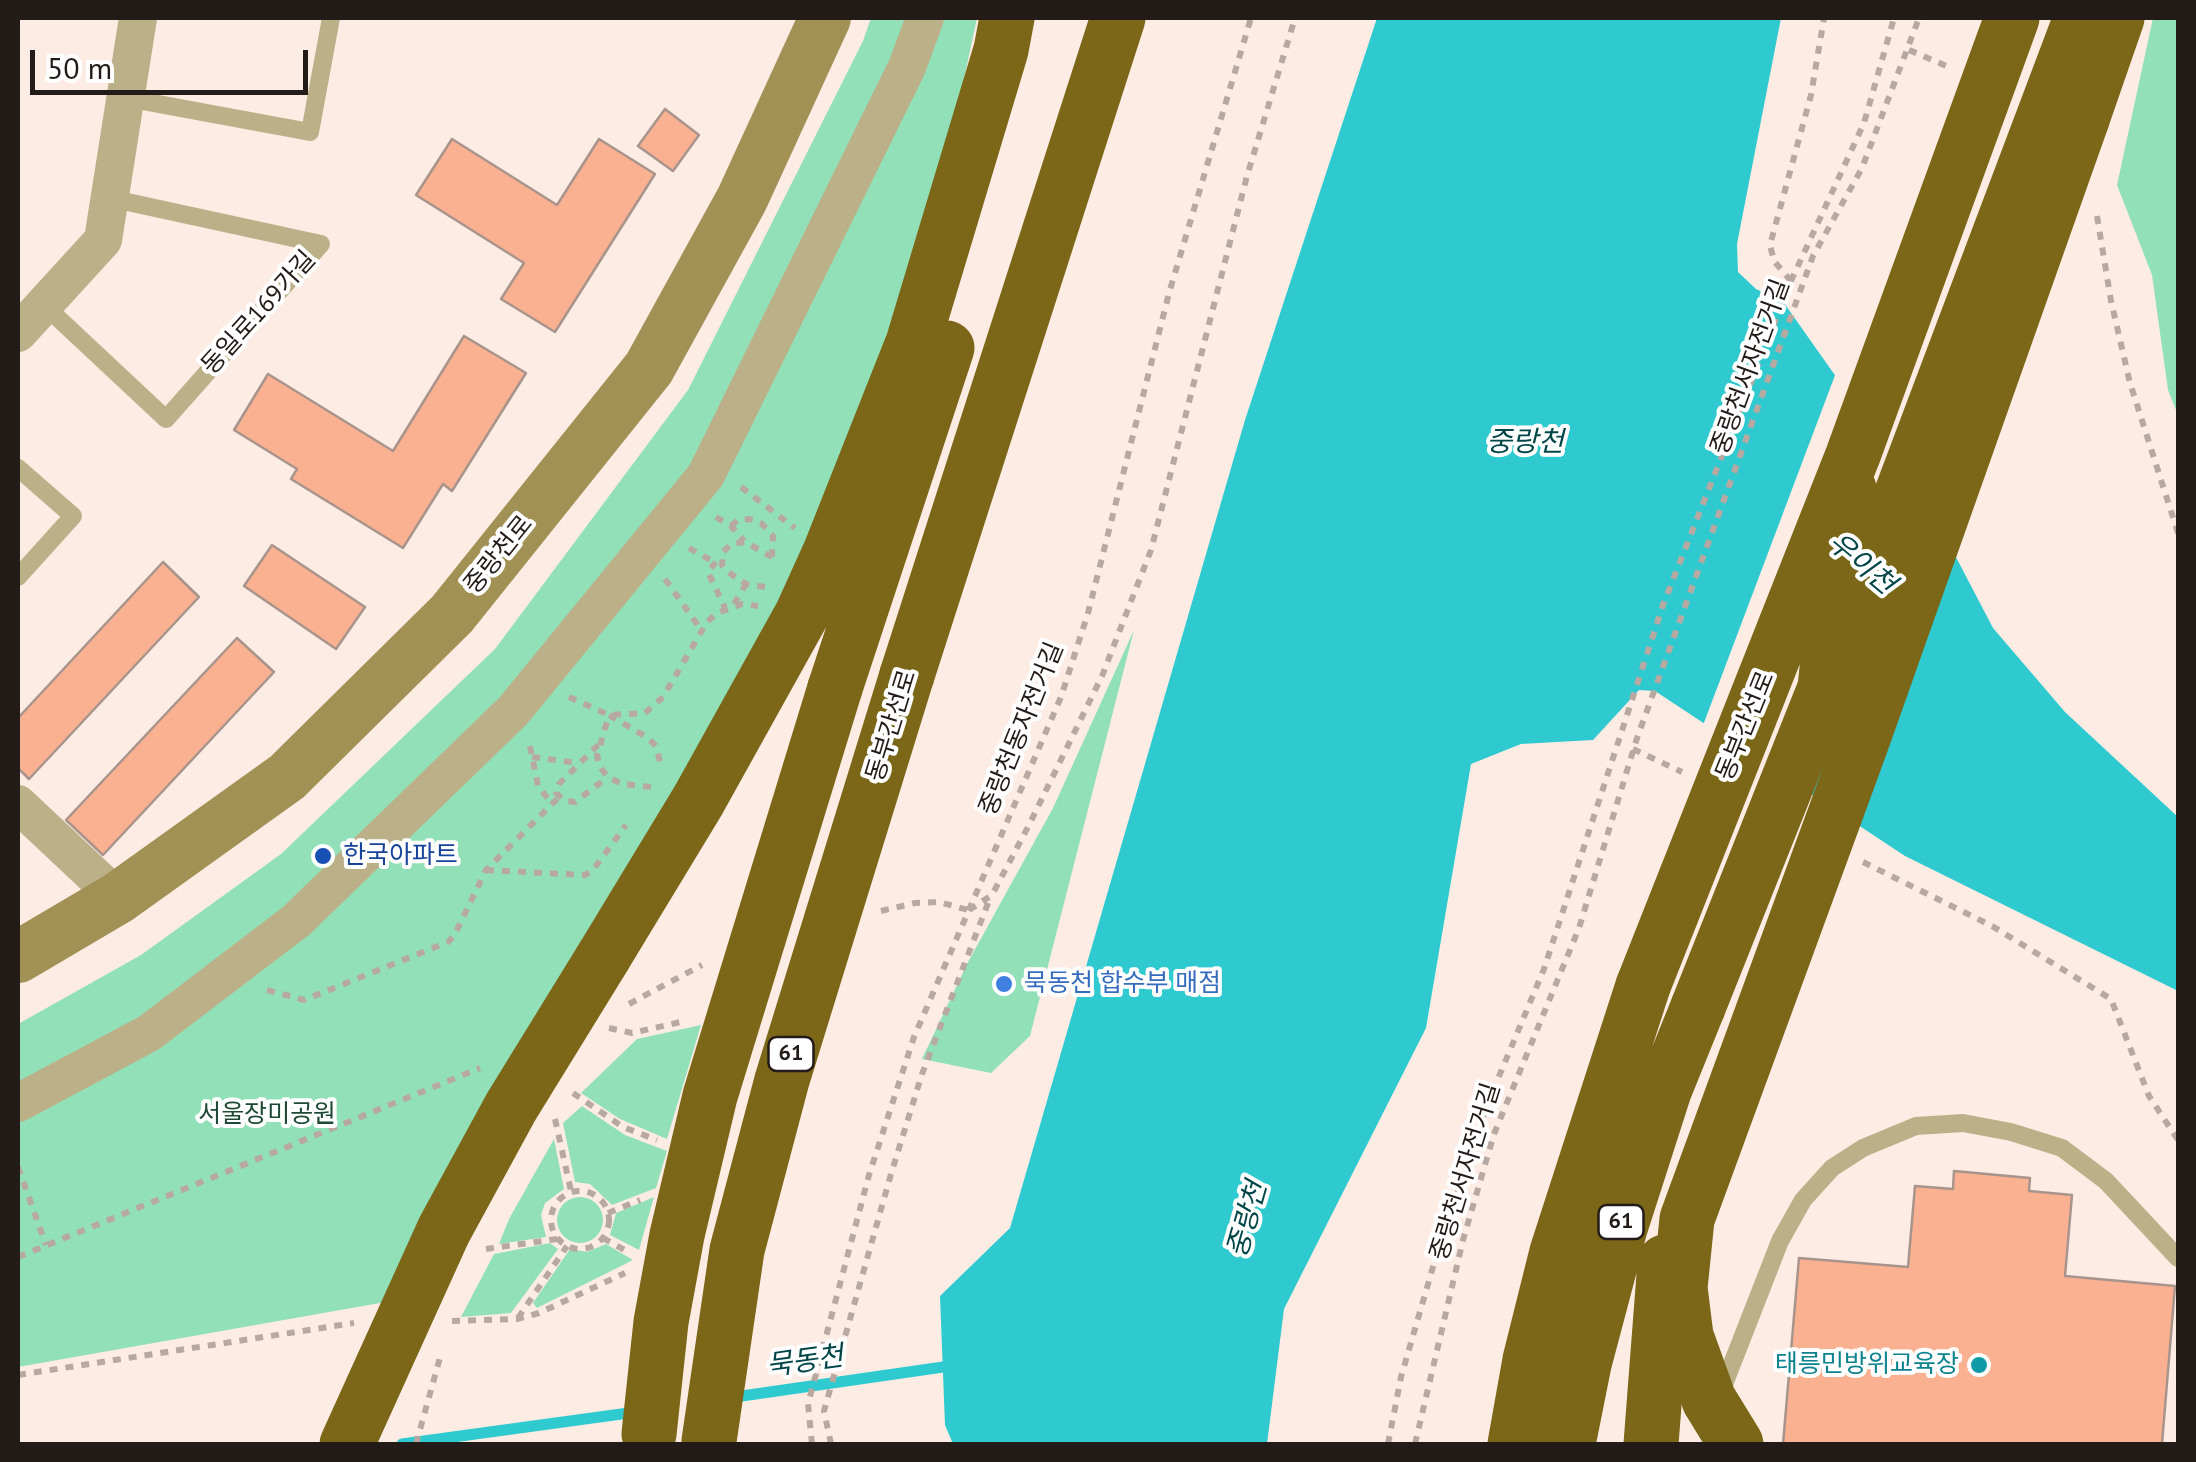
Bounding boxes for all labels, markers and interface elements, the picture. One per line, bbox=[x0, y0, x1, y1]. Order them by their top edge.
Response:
scale bar bbox=[35, 30, 312, 92]
text: 50 m bbox=[47, 48, 112, 87]
street label: 동일로169가길 bbox=[196, 245, 322, 381]
street label: 중랑천서자전거길 bbox=[1705, 275, 1797, 459]
water label: 중랑천 bbox=[1486, 426, 1564, 460]
street label: 중랑천로 bbox=[458, 510, 540, 600]
water label: 우이천 bbox=[1821, 526, 1901, 602]
street label: 중랑천동자전거길 bbox=[974, 638, 1070, 820]
street label: 동부간선로 bbox=[861, 667, 923, 785]
street label: 동부간선로 bbox=[1711, 667, 1781, 785]
place label: 한국아파트 bbox=[343, 841, 458, 871]
marker: 한국아파트 bbox=[312, 845, 334, 867]
place label: 묵동천 합수부 매점 bbox=[1024, 969, 1221, 999]
marker: 묵동천 합수부 매점 bbox=[993, 973, 1015, 995]
road number: 61 bbox=[768, 1037, 814, 1071]
street label: 중랑천서자전거길 bbox=[1425, 1080, 1507, 1264]
park label: 서울장미공원 bbox=[198, 1100, 336, 1130]
water label: 중랑천 bbox=[1221, 1178, 1275, 1262]
road number: 61 bbox=[1598, 1205, 1644, 1239]
water label: 묵동천 bbox=[764, 1340, 846, 1384]
place label: 태릉민방위교육장 bbox=[1775, 1350, 1959, 1380]
marker: 태릉민방위교육장 bbox=[1968, 1354, 1990, 1376]

